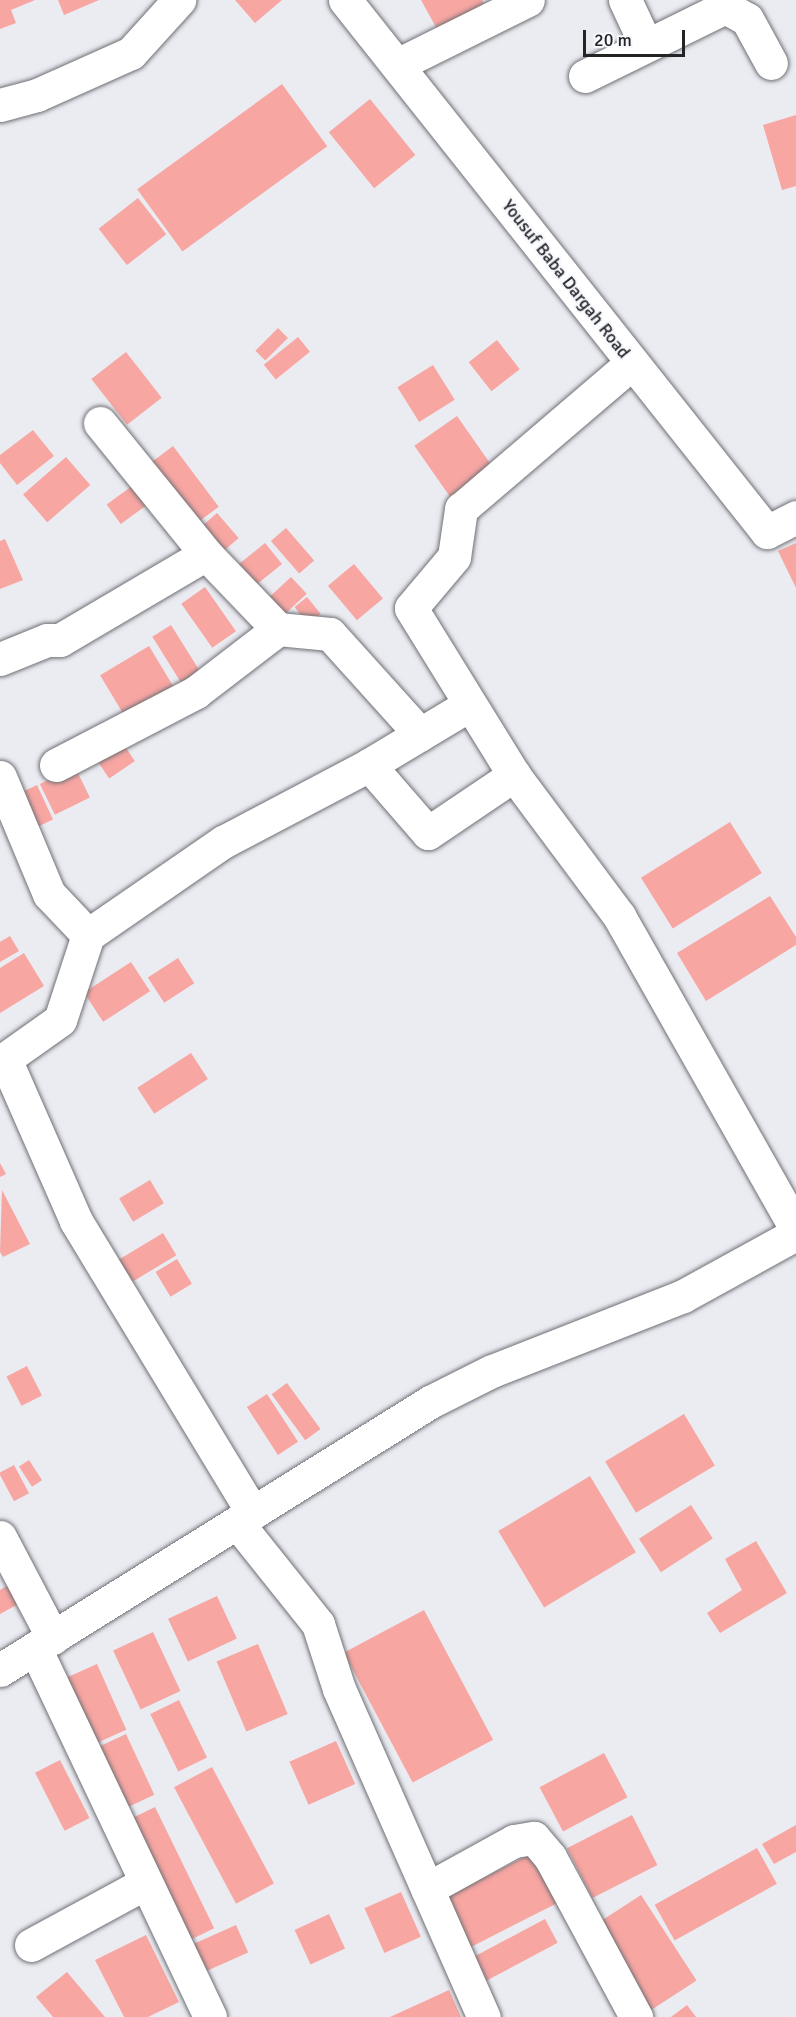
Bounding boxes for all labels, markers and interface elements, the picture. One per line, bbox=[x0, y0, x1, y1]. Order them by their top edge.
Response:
scale bar bbox=[586, 18, 688, 56]
text: 20 m bbox=[594, 29, 632, 51]
street label: Yousuf Baba Dargah Road bbox=[497, 195, 635, 363]

